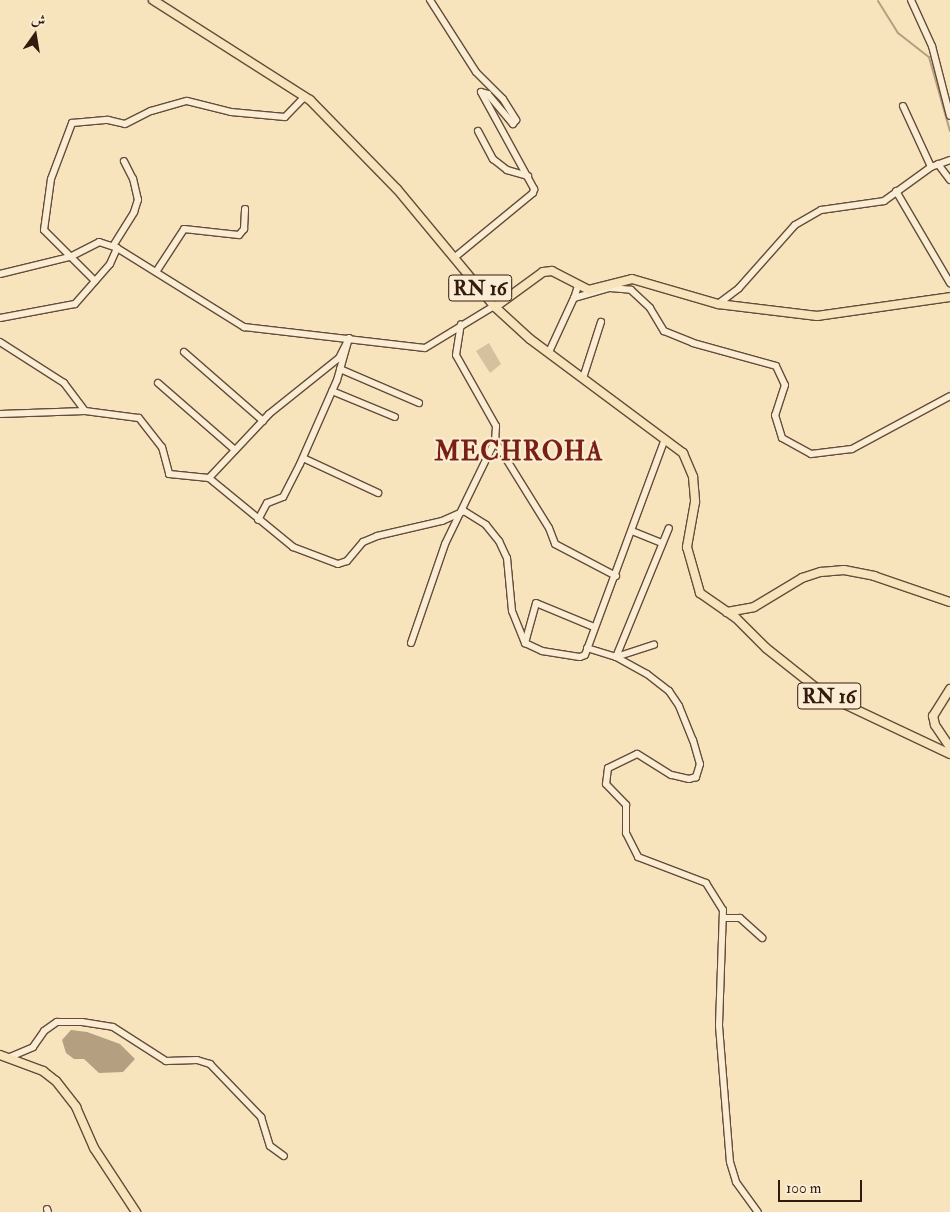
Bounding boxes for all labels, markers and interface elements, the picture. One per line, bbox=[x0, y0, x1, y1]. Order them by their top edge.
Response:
north arrow bbox=[10, 10, 60, 60]
text: ش bbox=[30, 10, 47, 30]
road number: RN 16 bbox=[448, 270, 512, 306]
district label: MECHROHA bbox=[433, 437, 605, 469]
road number: RN 16 bbox=[796, 678, 862, 714]
scale bar bbox=[780, 1170, 864, 1202]
text: 100 m bbox=[786, 1179, 821, 1198]

